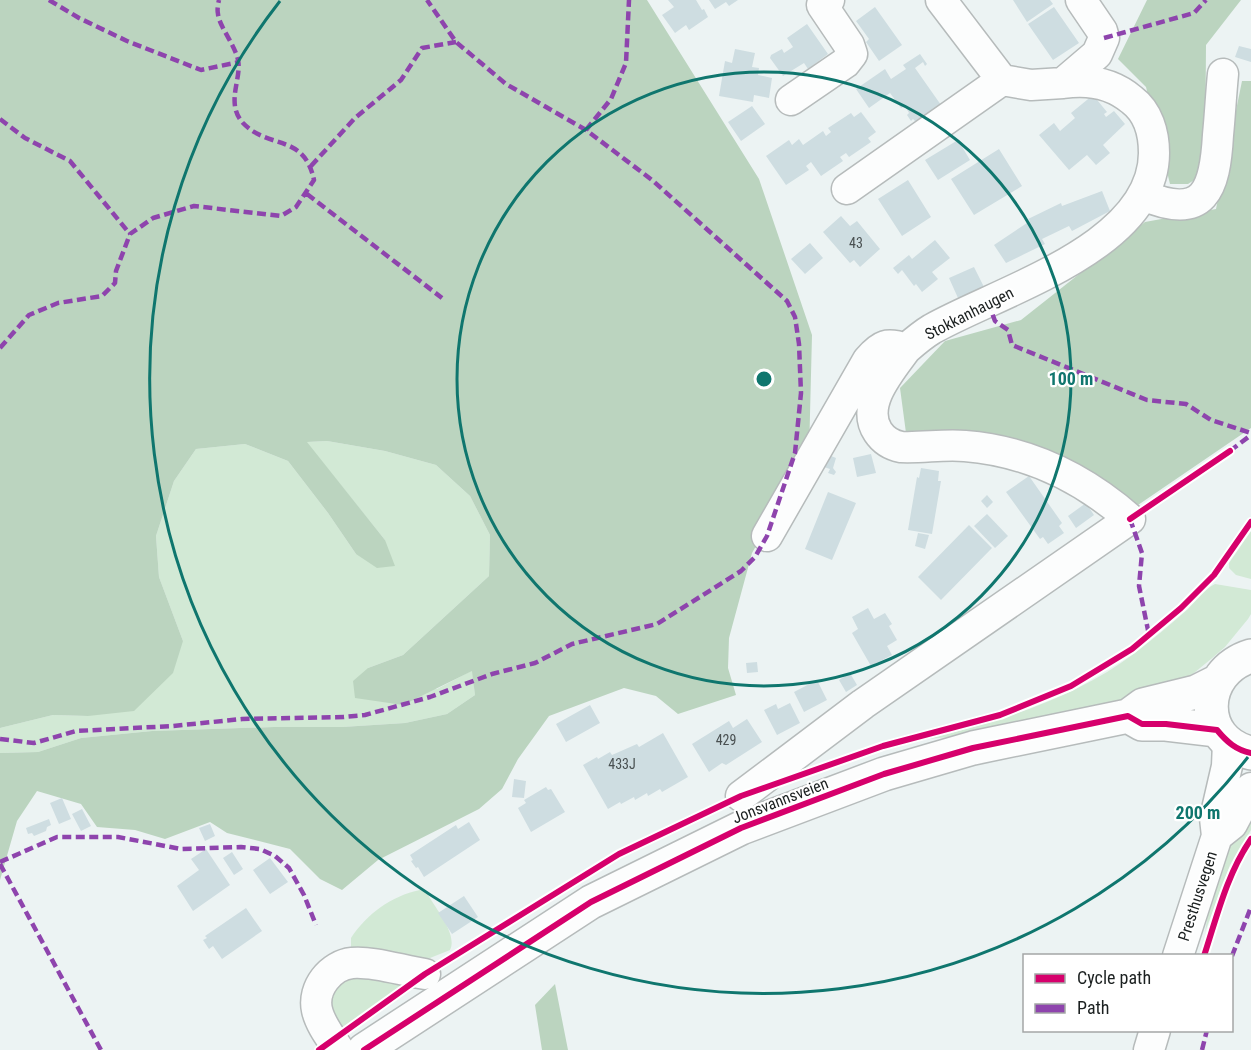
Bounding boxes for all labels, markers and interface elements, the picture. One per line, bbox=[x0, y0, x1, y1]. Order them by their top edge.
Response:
house number: 43 bbox=[849, 235, 863, 251]
street label: Stokkanhaugen bbox=[922, 283, 1017, 344]
text: 100 m bbox=[1049, 368, 1093, 389]
centre of rings bbox=[754, 369, 774, 389]
house number: 429 bbox=[716, 732, 736, 748]
house number: 433J bbox=[608, 756, 636, 772]
street label: Jonsvannsveien bbox=[730, 773, 831, 827]
text: 200 m bbox=[1176, 802, 1220, 823]
street label: Presthusvegen bbox=[1174, 849, 1221, 943]
legend bbox=[1023, 954, 1233, 1032]
text: Cycle path bbox=[1077, 967, 1151, 988]
text: Path bbox=[1077, 997, 1110, 1018]

